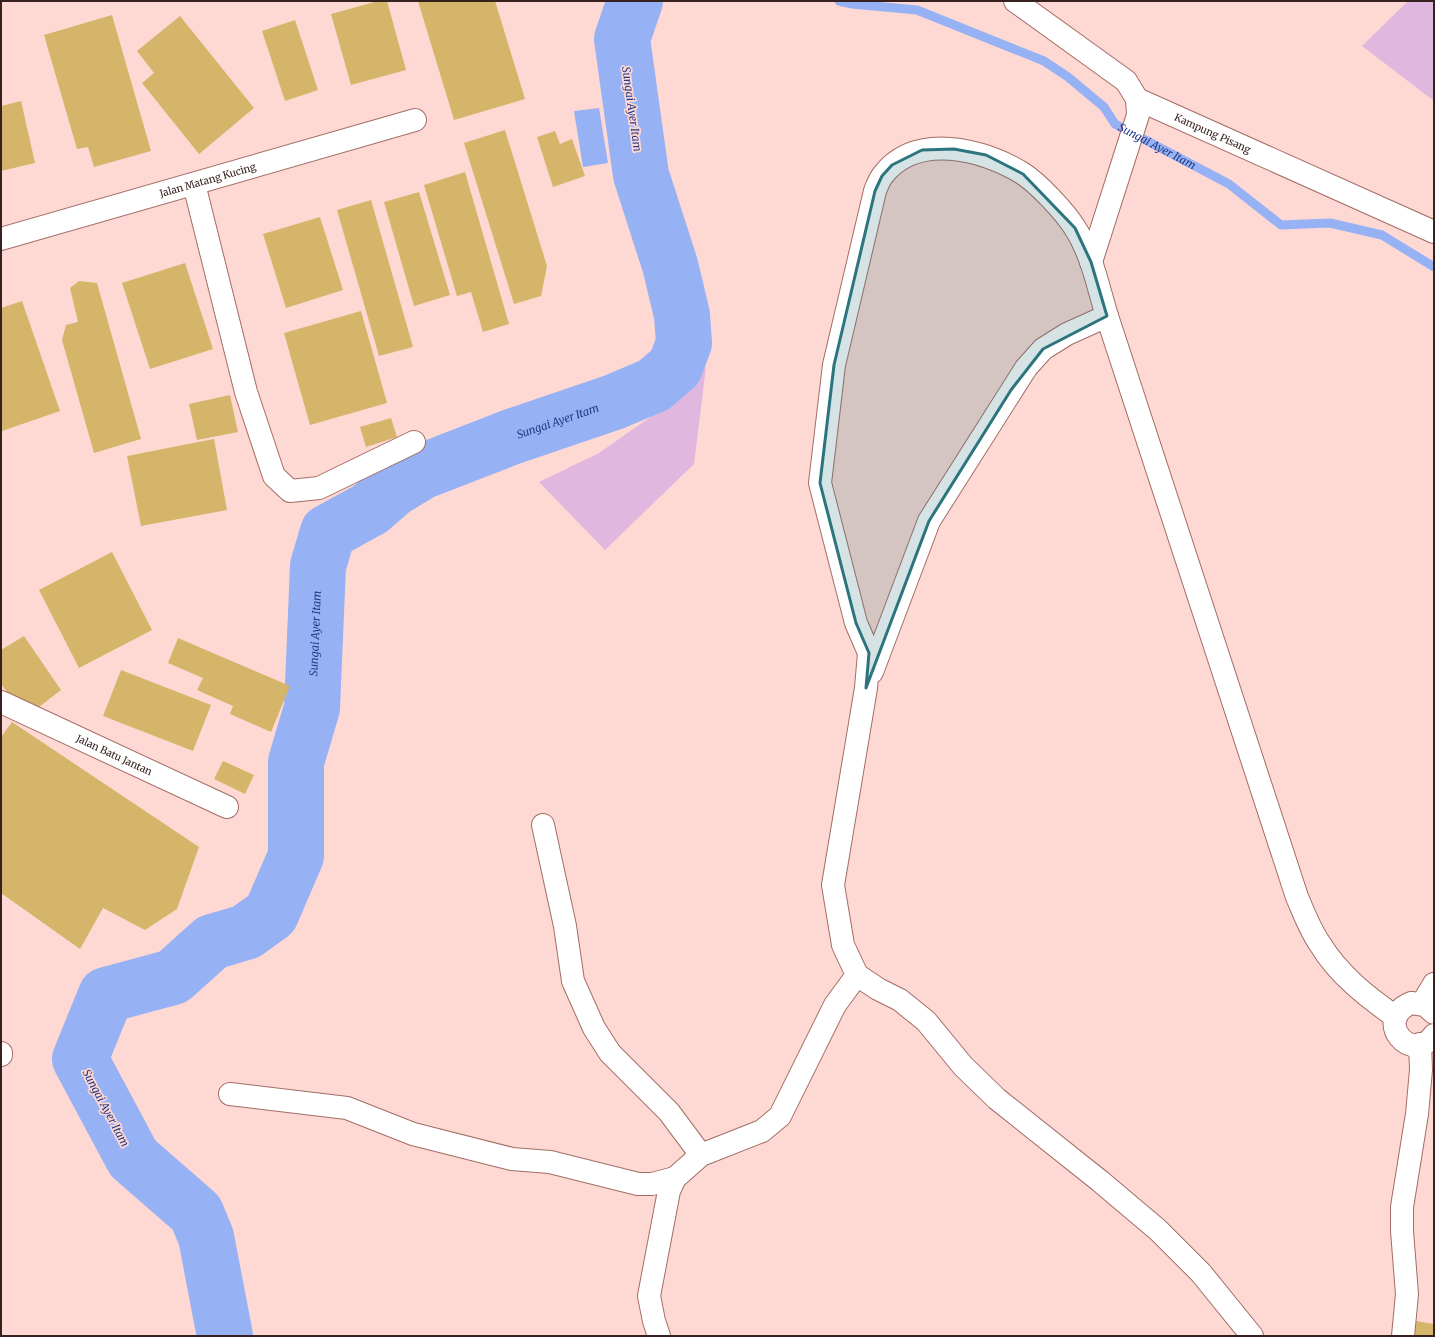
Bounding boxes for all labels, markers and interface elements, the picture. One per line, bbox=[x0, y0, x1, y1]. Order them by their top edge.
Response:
water label: Sungai Ayer Itam bbox=[619, 66, 645, 152]
street label: Kampung Pisang bbox=[1173, 110, 1253, 156]
water label: Sungai Ayer Itam bbox=[1116, 120, 1198, 172]
street label: Jalan Matang Kucing bbox=[157, 160, 257, 200]
water label: Sungai Ayer Itam bbox=[515, 401, 601, 442]
water label: Sungai Ayer Itam bbox=[306, 590, 324, 677]
street label: Jalan Batu Jantan bbox=[73, 731, 155, 778]
water label: Sungai Ayer Itam bbox=[80, 1067, 132, 1149]

